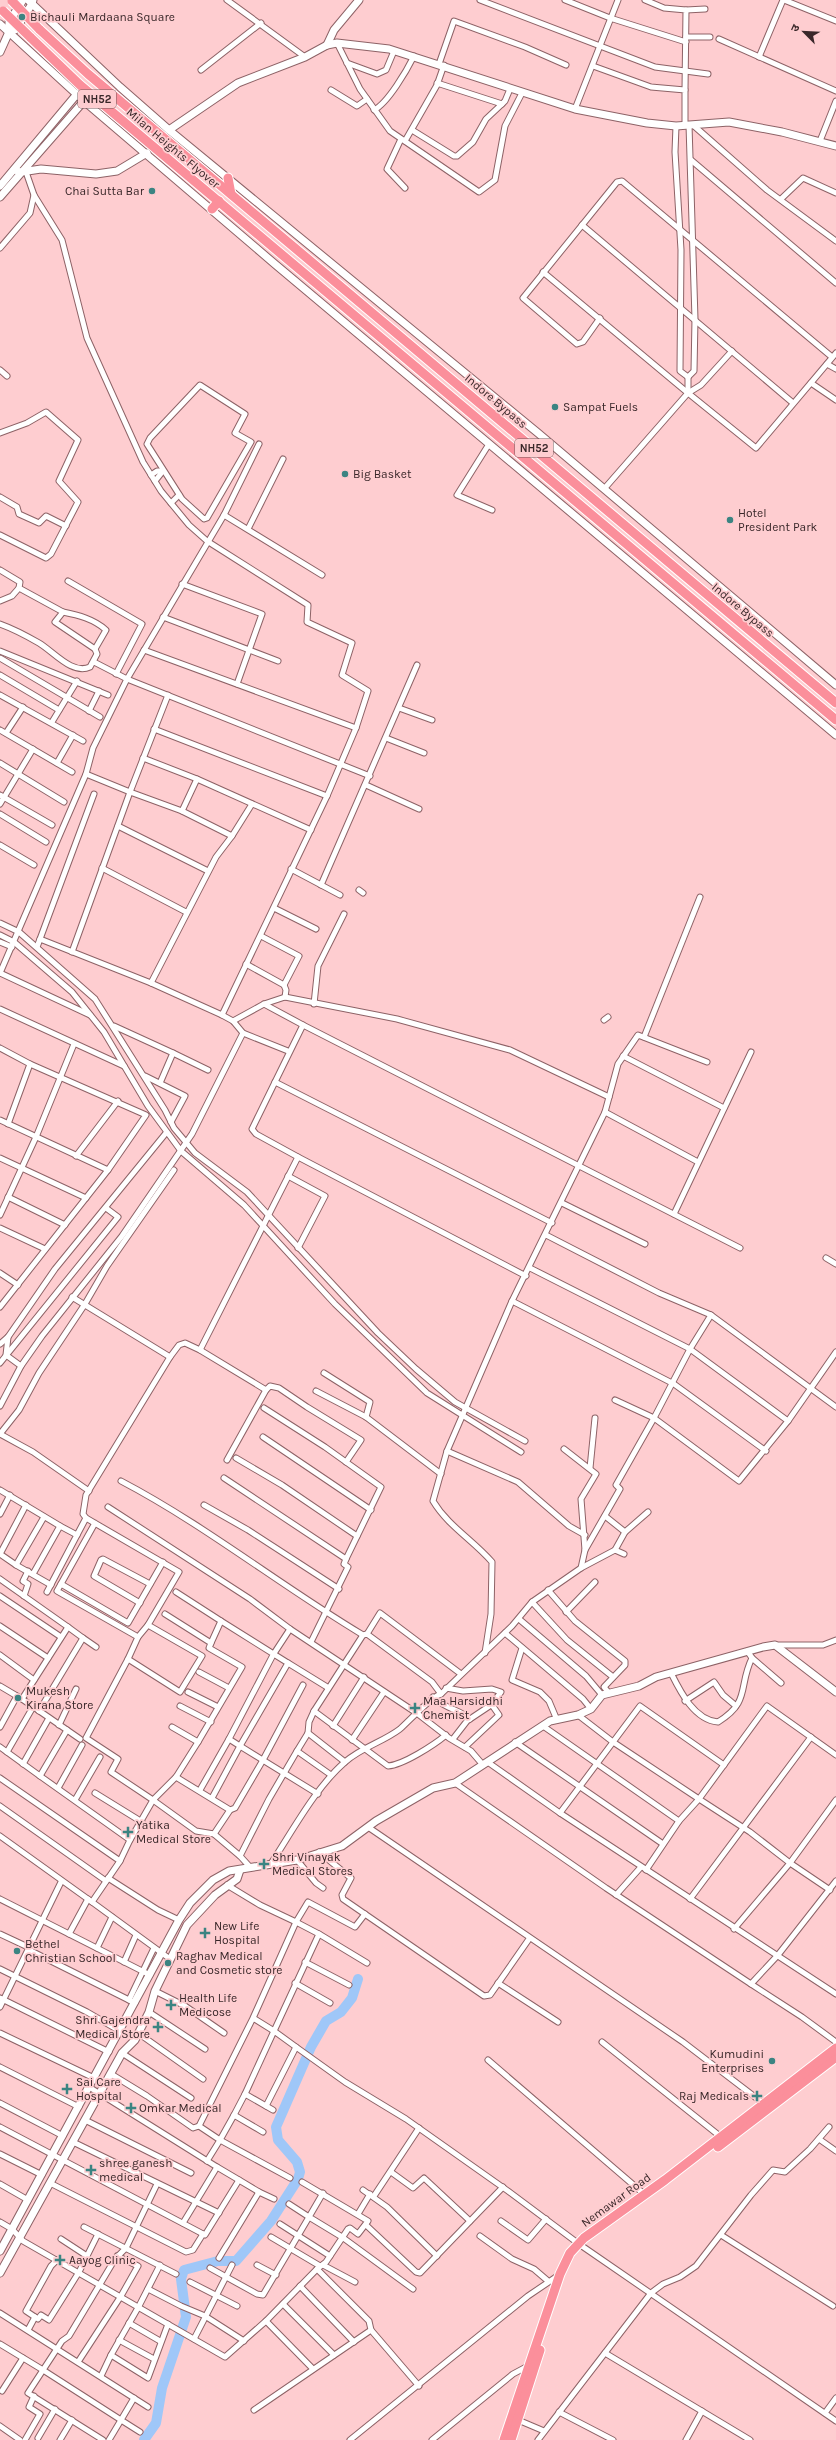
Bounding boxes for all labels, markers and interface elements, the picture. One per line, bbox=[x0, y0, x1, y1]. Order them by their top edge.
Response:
place label: Bichauli Mardaana Square bbox=[30, 10, 175, 24]
marker: Bichauli Mardaana Square bbox=[17, 12, 27, 22]
north arrow bbox=[784, 12, 824, 52]
text: उ bbox=[788, 22, 803, 34]
road number: NH52 bbox=[78, 90, 116, 108]
street label: Milan Heights Flyover bbox=[123, 105, 223, 192]
place label: Chai Sutta Bar bbox=[65, 184, 145, 198]
marker: Chai Sutta Bar bbox=[147, 186, 157, 196]
street label: Indore Bypass bbox=[462, 371, 530, 431]
place label: Sampat Fuels bbox=[563, 400, 638, 414]
marker: Sampat Fuels bbox=[550, 402, 560, 412]
road number: NH52 bbox=[515, 439, 553, 457]
place label: Big Basket bbox=[353, 467, 412, 481]
marker: Big Basket bbox=[340, 469, 350, 479]
place label: Hotel President Park bbox=[738, 506, 817, 534]
marker: Hotel President Park bbox=[725, 515, 735, 525]
street label: Indore Bypass bbox=[709, 580, 777, 640]
place label: Mukesh Kirana Store bbox=[26, 1684, 93, 1712]
marker: Mukesh Kirana Store bbox=[13, 1693, 23, 1703]
place label: Maa Harsiddhi Chemist bbox=[423, 1694, 503, 1722]
marker: Maa Harsiddhi Chemist bbox=[410, 1703, 420, 1713]
place label: Yatika Medical Store bbox=[136, 1818, 211, 1846]
marker: Yatika Medical Store bbox=[123, 1827, 133, 1837]
place label: Shri Vinayak Medical Stores bbox=[272, 1850, 353, 1878]
marker: Shri Vinayak Medical Stores bbox=[259, 1859, 269, 1869]
place label: New Life Hospital bbox=[214, 1919, 260, 1947]
marker: New Life Hospital bbox=[199, 1927, 211, 1939]
place label: Bethel Christian School bbox=[25, 1937, 116, 1965]
marker: Bethel Christian School bbox=[12, 1946, 22, 1956]
place label: Raghav Medical and Cosmetic store bbox=[176, 1949, 282, 1977]
marker: Raghav Medical and Cosmetic store bbox=[163, 1958, 173, 1968]
place label: Health Life Medicose bbox=[179, 1991, 237, 2019]
marker: Health Life Medicose bbox=[166, 2000, 176, 2010]
place label: Shri Gajendra Medical Store bbox=[75, 2013, 150, 2041]
marker: Shri Gajendra Medical Store bbox=[153, 2022, 163, 2032]
place label: Kumudini Enterprises bbox=[701, 2047, 764, 2075]
marker: Kumudini Enterprises bbox=[767, 2056, 777, 2066]
place label: Sai Care Hospital bbox=[76, 2075, 122, 2103]
marker: Sai Care Hospital bbox=[61, 2083, 73, 2095]
place label: Raj Medicals bbox=[679, 2089, 749, 2103]
marker: Raj Medicals bbox=[752, 2091, 762, 2101]
place label: Omkar Medical bbox=[139, 2101, 222, 2115]
marker: Omkar Medical bbox=[126, 2103, 136, 2113]
place label: shree ganesh medical bbox=[99, 2156, 172, 2184]
marker: shree ganesh medical bbox=[86, 2165, 96, 2175]
street label: Nemawar Road bbox=[579, 2170, 653, 2230]
place label: Aayog Clinic bbox=[69, 2253, 136, 2267]
marker: Aayog Clinic bbox=[54, 2254, 66, 2266]

